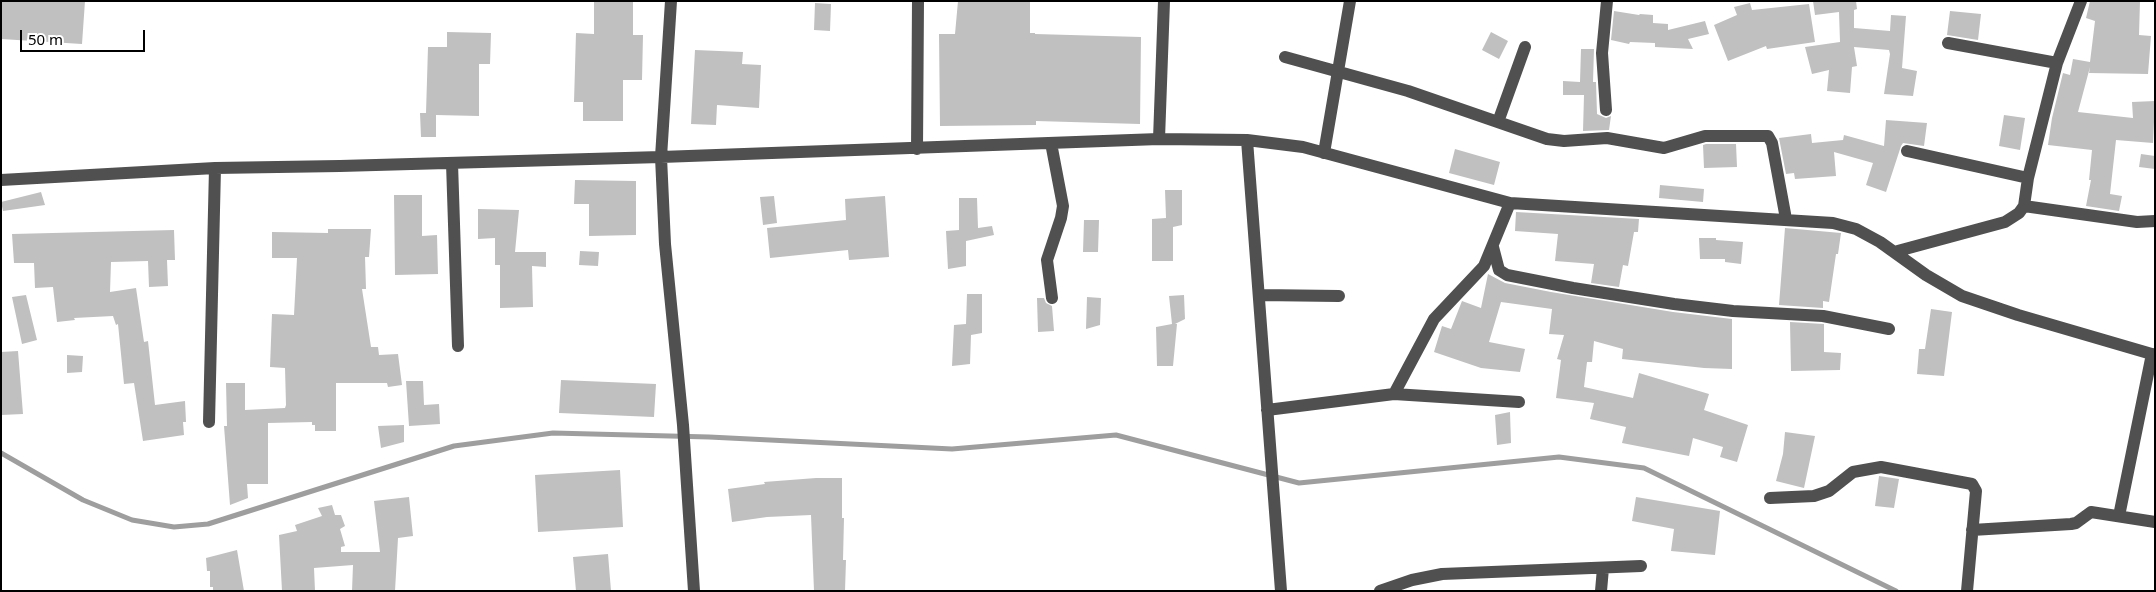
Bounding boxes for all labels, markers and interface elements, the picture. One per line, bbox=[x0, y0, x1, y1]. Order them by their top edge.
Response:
scale bar bbox=[22, 20, 148, 52]
text: 50 m bbox=[28, 29, 63, 49]

